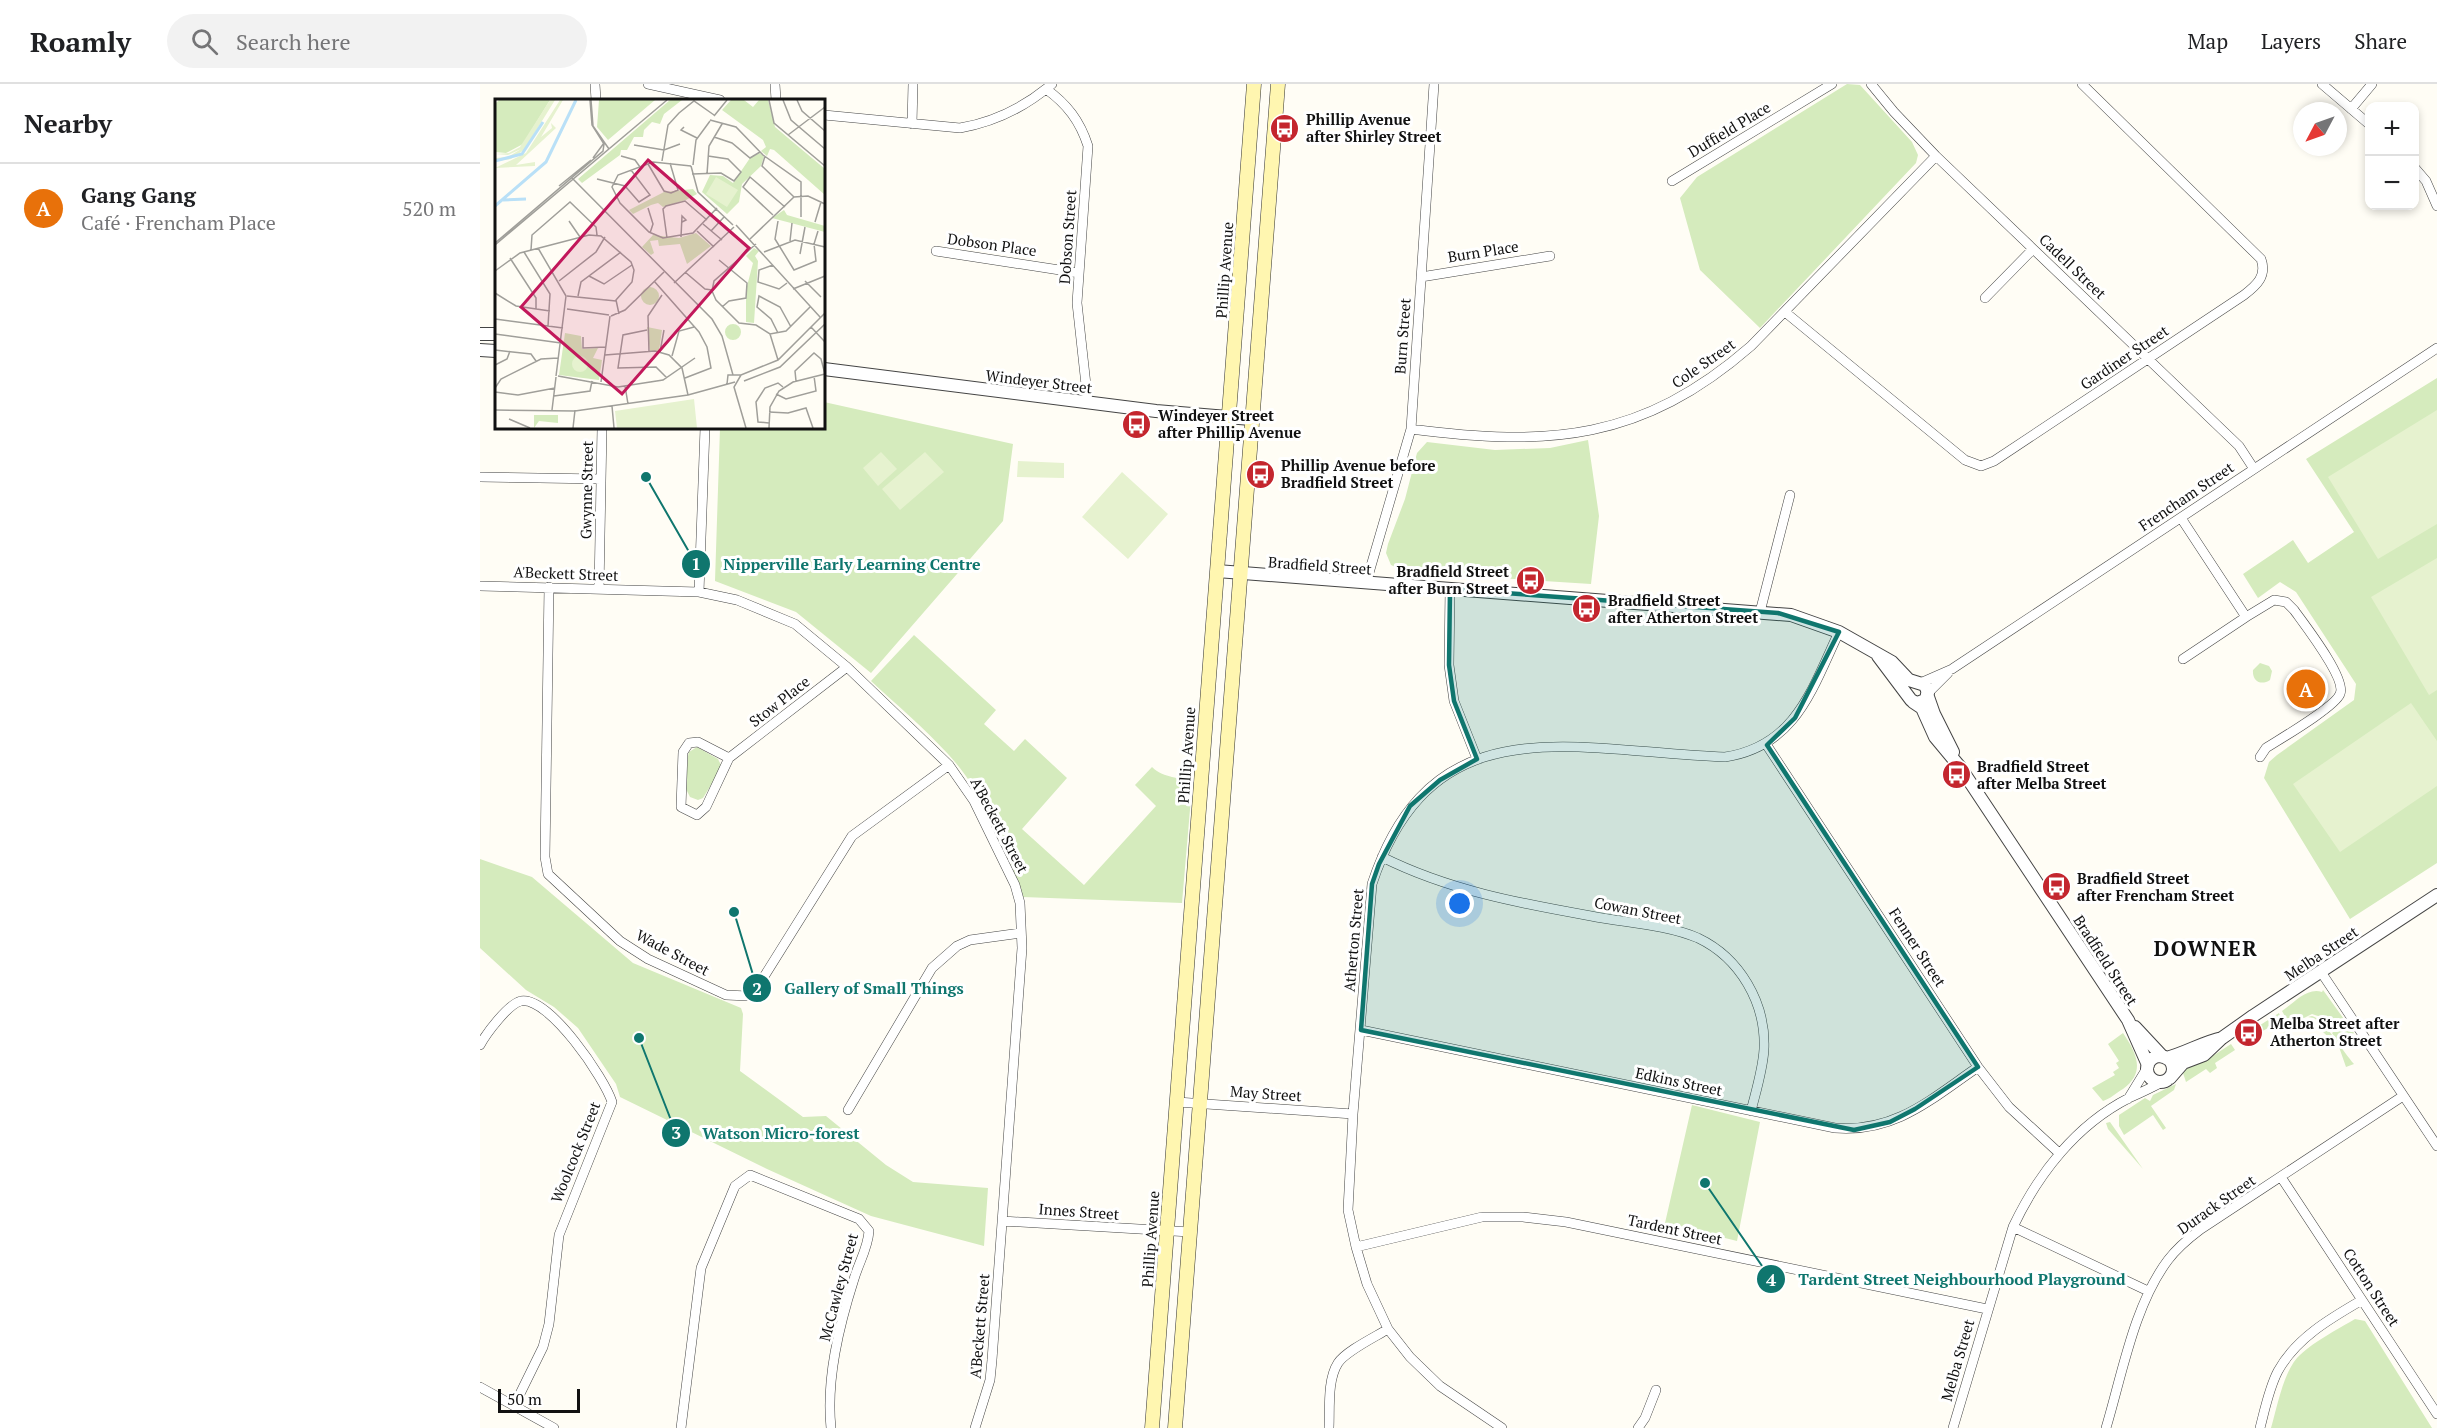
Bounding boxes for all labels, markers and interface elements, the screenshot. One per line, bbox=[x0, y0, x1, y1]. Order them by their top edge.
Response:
search box bbox=[167, 14, 587, 68]
text: Roamly bbox=[30, 23, 131, 60]
icon: search bbox=[188, 25, 221, 58]
text: Search here bbox=[236, 27, 350, 56]
text: Map bbox=[2187, 27, 2228, 55]
text: Layers bbox=[2261, 27, 2321, 55]
text: Share bbox=[2354, 27, 2407, 55]
street label: Duffield Place bbox=[1684, 97, 1774, 161]
inset map bbox=[495, 99, 825, 429]
north arrow bbox=[2293, 102, 2347, 156]
map controls bbox=[2365, 102, 2419, 210]
button: + bbox=[2365, 102, 2419, 156]
text: Nearby bbox=[24, 106, 112, 140]
place label: Phillip Avenue after Shirley Street bbox=[1306, 109, 1441, 146]
bus stop icon: Phillip Avenue after Shirley Street bbox=[1269, 112, 1301, 144]
button: − bbox=[2365, 156, 2419, 210]
text: Gang Gang bbox=[81, 180, 196, 209]
street label: Dobson Street bbox=[1054, 189, 1080, 285]
text: A bbox=[36, 195, 51, 222]
text: 520 m bbox=[402, 195, 456, 222]
text: Café · Frencham Place bbox=[81, 209, 276, 236]
street label: Phillip Avenue bbox=[1211, 221, 1237, 319]
street label: Dobson Place bbox=[946, 228, 1038, 260]
street label: Cadell Street bbox=[2035, 229, 2111, 303]
street label: Burn Place bbox=[1446, 236, 1520, 266]
street label: Burn Street bbox=[1389, 297, 1415, 375]
street label: Gardiner Street bbox=[2076, 320, 2172, 394]
street label: Cole Street bbox=[1667, 334, 1739, 392]
street label: Windeyer Street bbox=[985, 365, 1094, 398]
place label: Windeyer Street after Phillip Avenue bbox=[1158, 405, 1301, 442]
bus stop icon: Windeyer Street after Phillip Avenue bbox=[1121, 408, 1153, 440]
street label: Gwynne Street bbox=[575, 440, 597, 539]
place label: Phillip Avenue before Bradfield Street bbox=[1281, 455, 1436, 492]
street label: Frencham Street bbox=[2135, 457, 2238, 535]
bus stop icon: Phillip Avenue before Bradfield Street bbox=[1244, 458, 1276, 490]
callout: Nipperville Early Learning Centre bbox=[681, 547, 993, 581]
text: 1 bbox=[691, 551, 701, 575]
street label: Bradfield Street bbox=[1267, 551, 1373, 579]
text: Nipperville Early Learning Centre bbox=[723, 553, 981, 575]
street label: A'Beckett Street bbox=[513, 561, 619, 585]
place label: Bradfield Street after Burn Street bbox=[1388, 561, 1509, 598]
bus stop icon: Bradfield Street after Burn Street bbox=[1514, 564, 1546, 596]
place label: Bradfield Street after Atherton Street bbox=[1608, 590, 1758, 627]
bus stop icon: Bradfield Street after Atherton Street bbox=[1571, 593, 1603, 625]
pin: A bbox=[2286, 666, 2326, 712]
street label: Stow Place bbox=[745, 671, 813, 731]
street label: Phillip Avenue bbox=[1173, 706, 1199, 804]
place label: Bradfield Street after Melba Street bbox=[1977, 756, 2107, 793]
bus stop icon: Bradfield Street after Melba Street bbox=[1940, 759, 1972, 791]
street label: A'Beckett Street bbox=[966, 774, 1034, 877]
place label: Bradfield Street after Frencham Street bbox=[2077, 868, 2234, 905]
bus stop icon: Bradfield Street after Frencham Street bbox=[2040, 871, 2072, 903]
street label: Atherton Street bbox=[1339, 887, 1368, 992]
your location bbox=[1445, 889, 1474, 918]
street label: Cowan Street bbox=[1593, 892, 1684, 928]
street label: Fenner Street bbox=[1885, 904, 1951, 991]
street label: Bradfield Street bbox=[2069, 911, 2143, 1009]
street label: Melba Street bbox=[2280, 921, 2362, 985]
street label: Wade Street bbox=[633, 924, 713, 980]
district label: DOWNER bbox=[2154, 934, 2258, 962]
callout: Gallery of Small Things bbox=[742, 971, 975, 1005]
text: 2 bbox=[752, 976, 762, 1000]
text: Gallery of Small Things bbox=[784, 977, 964, 999]
place label: Melba Street after Atherton Street bbox=[2270, 1013, 2400, 1050]
bus stop icon: Melba Street after Atherton Street bbox=[2233, 1016, 2265, 1048]
street label: Edkins Street bbox=[1634, 1062, 1725, 1100]
street label: May Street bbox=[1229, 1081, 1303, 1106]
street label: Woolcock Street bbox=[546, 1098, 605, 1206]
callout: Watson Micro-forest bbox=[661, 1116, 872, 1150]
text: 3 bbox=[671, 1120, 681, 1144]
text: Watson Micro-forest bbox=[702, 1122, 860, 1144]
street label: Durack Street bbox=[2173, 1169, 2259, 1238]
street label: Phillip Avenue bbox=[1137, 1190, 1163, 1288]
street label: Innes Street bbox=[1038, 1198, 1120, 1224]
street label: Tardent Street bbox=[1626, 1209, 1725, 1249]
street label: McCawley Street bbox=[814, 1230, 862, 1343]
street label: Cotton Street bbox=[2339, 1244, 2405, 1330]
callout: Tardent Street Neighbourhood Playground bbox=[1756, 1262, 2138, 1296]
text: 4 bbox=[1766, 1267, 1777, 1291]
text: Tardent Street Neighbourhood Playground bbox=[1798, 1268, 2126, 1290]
street label: A'Beckett Street bbox=[964, 1272, 994, 1379]
street label: Melba Street bbox=[1936, 1316, 1978, 1403]
scale bar bbox=[498, 1386, 580, 1414]
text: 50 m bbox=[507, 1388, 542, 1410]

